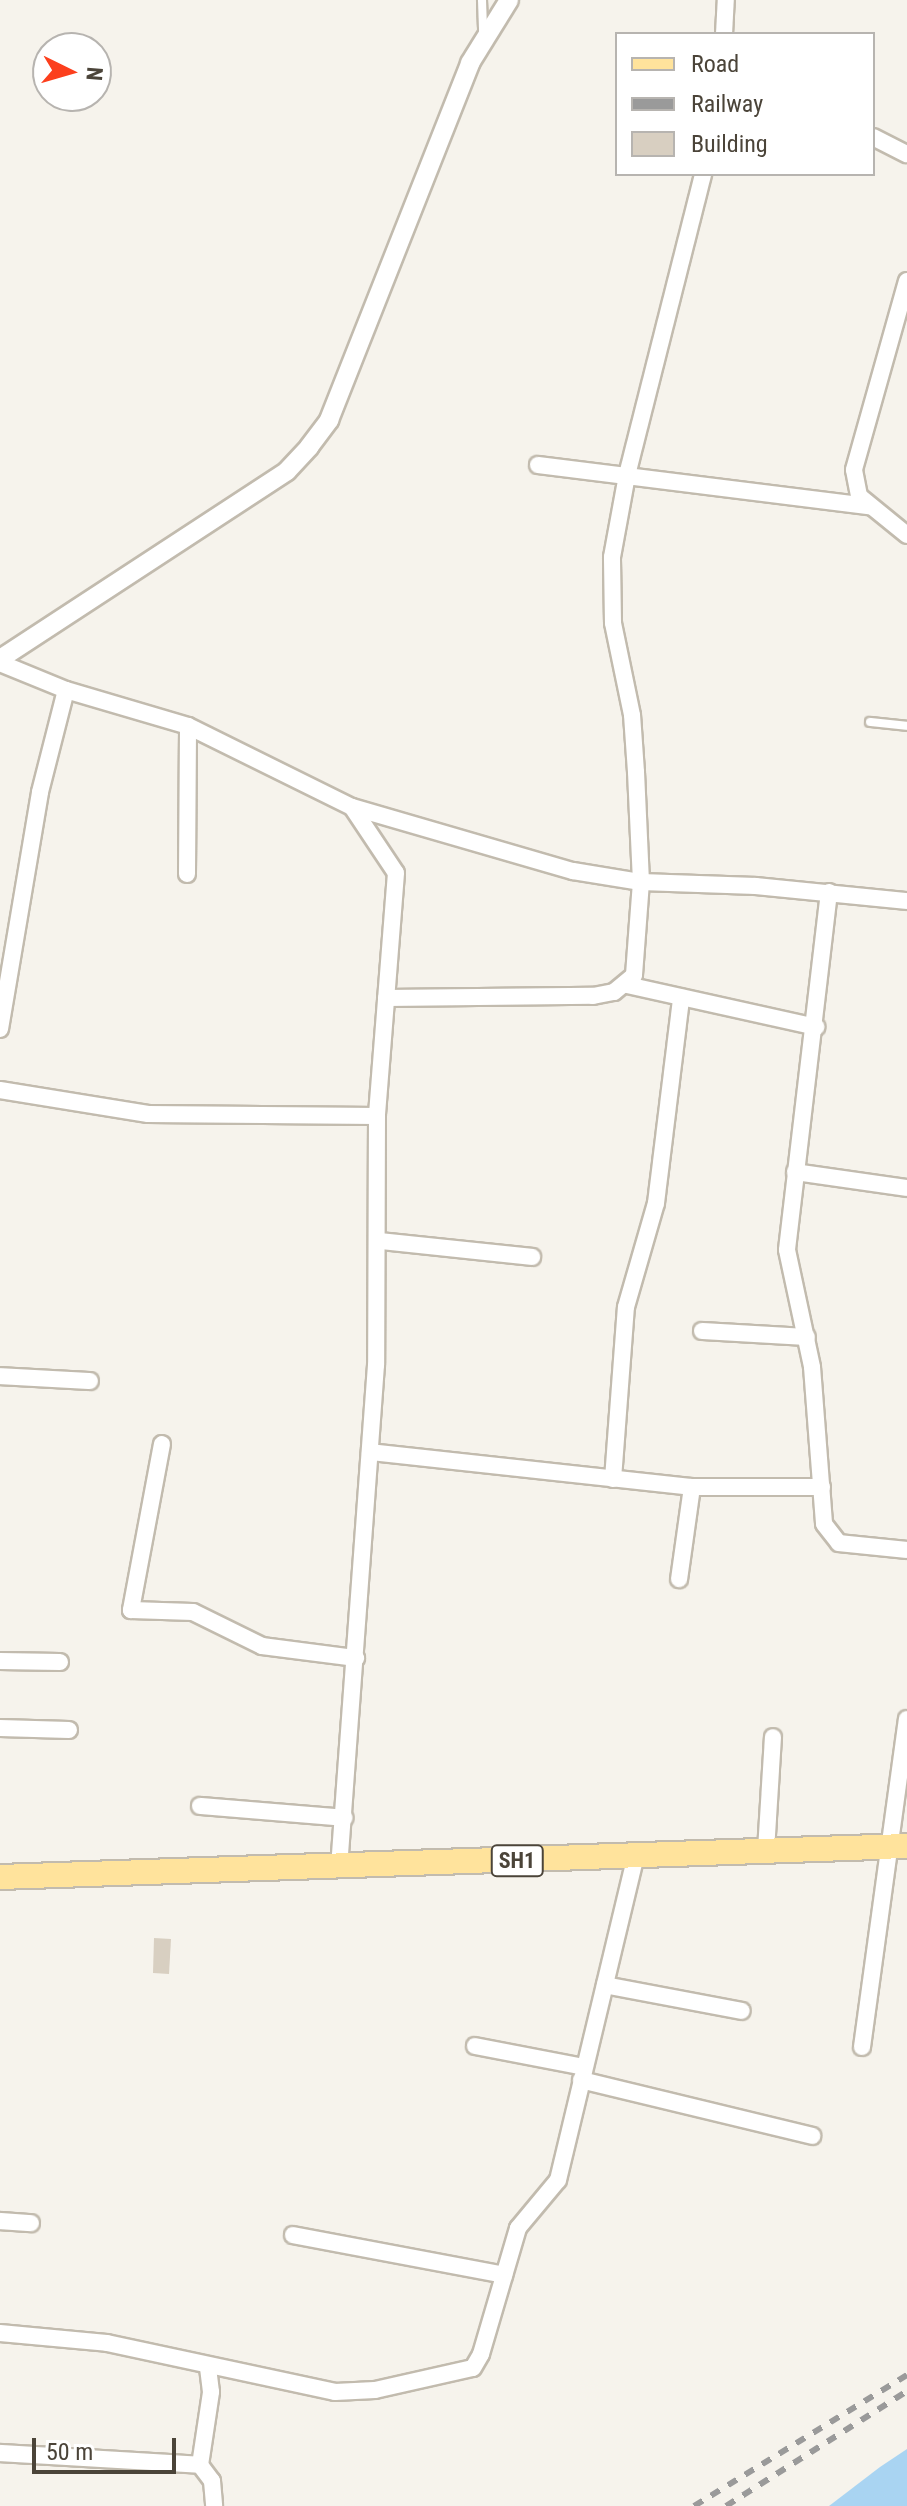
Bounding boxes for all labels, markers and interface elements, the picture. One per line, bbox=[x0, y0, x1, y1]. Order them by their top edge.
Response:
north arrow bbox=[32, 32, 112, 112]
legend bbox=[615, 32, 875, 176]
text: Road bbox=[691, 50, 739, 78]
text: N bbox=[81, 66, 107, 82]
text: Railway bbox=[691, 90, 763, 118]
text: Building bbox=[691, 130, 768, 158]
road number: SH1 bbox=[489, 1843, 545, 1879]
scale bar bbox=[36, 2422, 180, 2472]
text: 50 m bbox=[46, 2438, 93, 2466]

